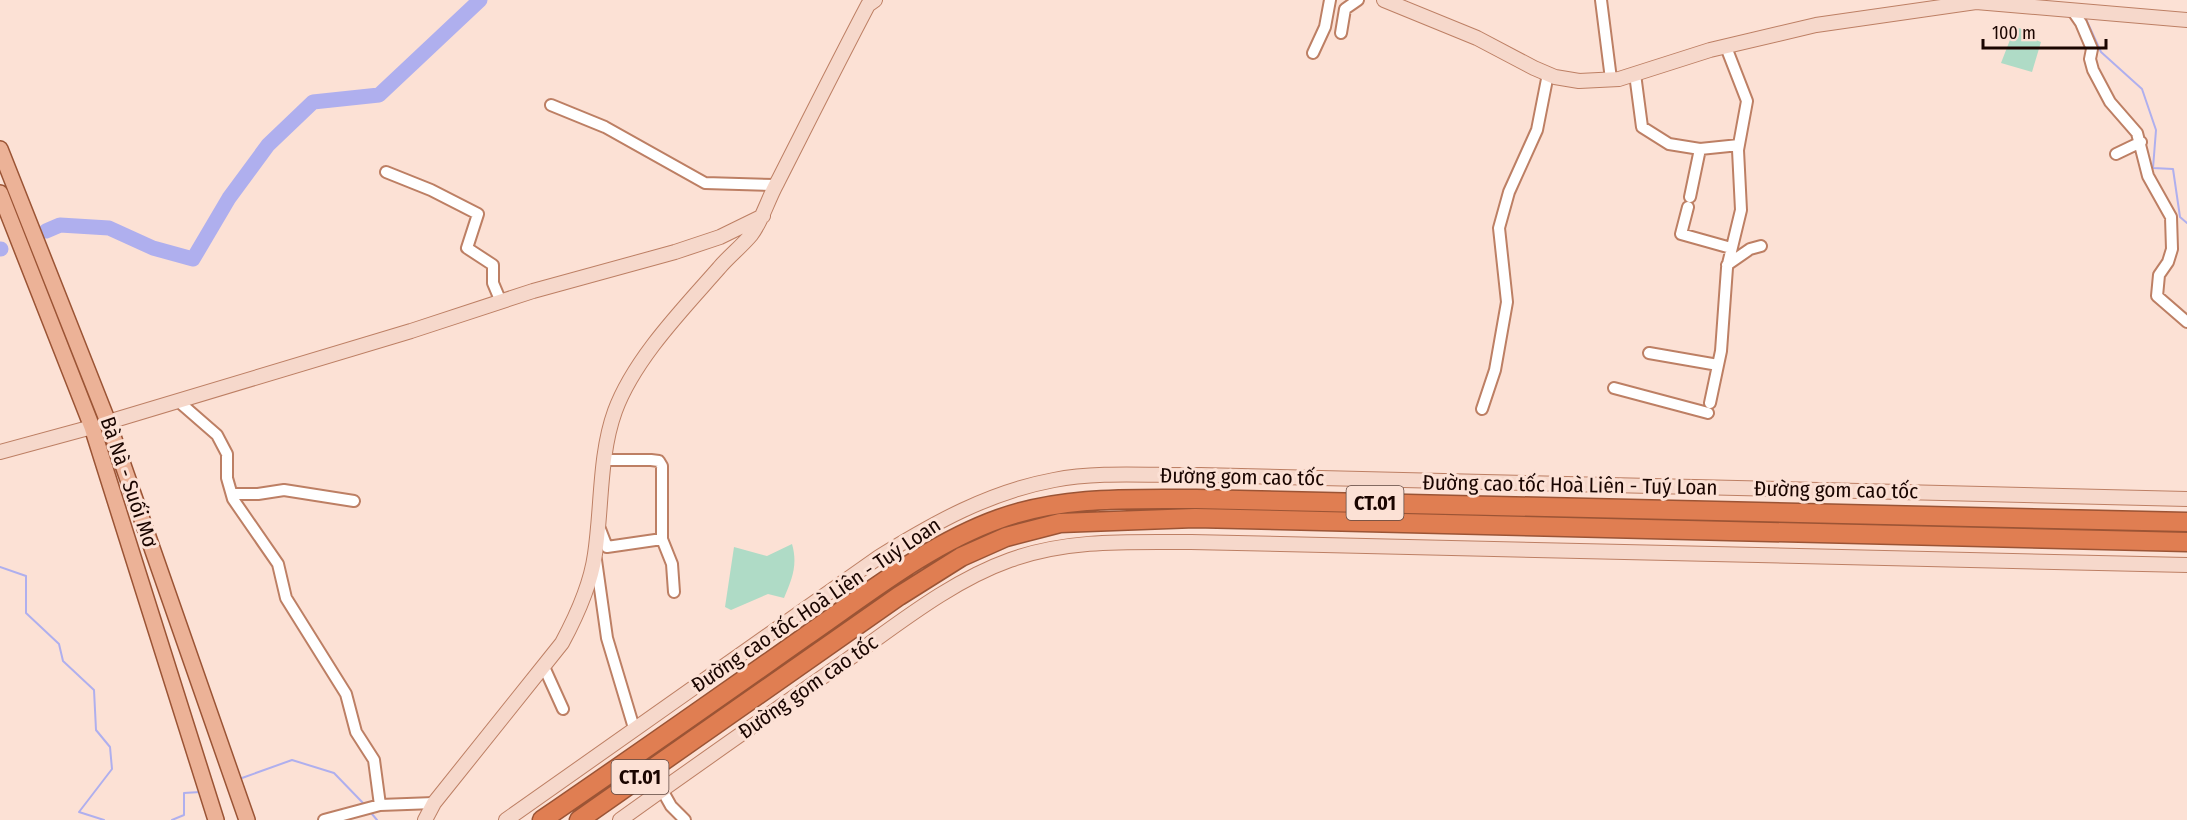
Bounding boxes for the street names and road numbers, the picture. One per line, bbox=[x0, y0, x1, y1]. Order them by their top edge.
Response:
street label: Bà Nà - Suối Mơ bbox=[95, 413, 164, 551]
street label: Đường gom cao tốc bbox=[1160, 463, 1324, 491]
street label: Đường cao tốc Hoà Liên - Tuý Loan bbox=[1422, 469, 1718, 501]
street label: Đường gom cao tốc bbox=[1754, 476, 1918, 504]
road number: CT.01 bbox=[1346, 486, 1404, 520]
street label: Đường cao tốc Hoà Liên - Tuý Loan bbox=[686, 512, 946, 698]
street label: Đường gom cao tốc bbox=[733, 629, 883, 745]
road number: CT.01 bbox=[612, 760, 668, 794]

